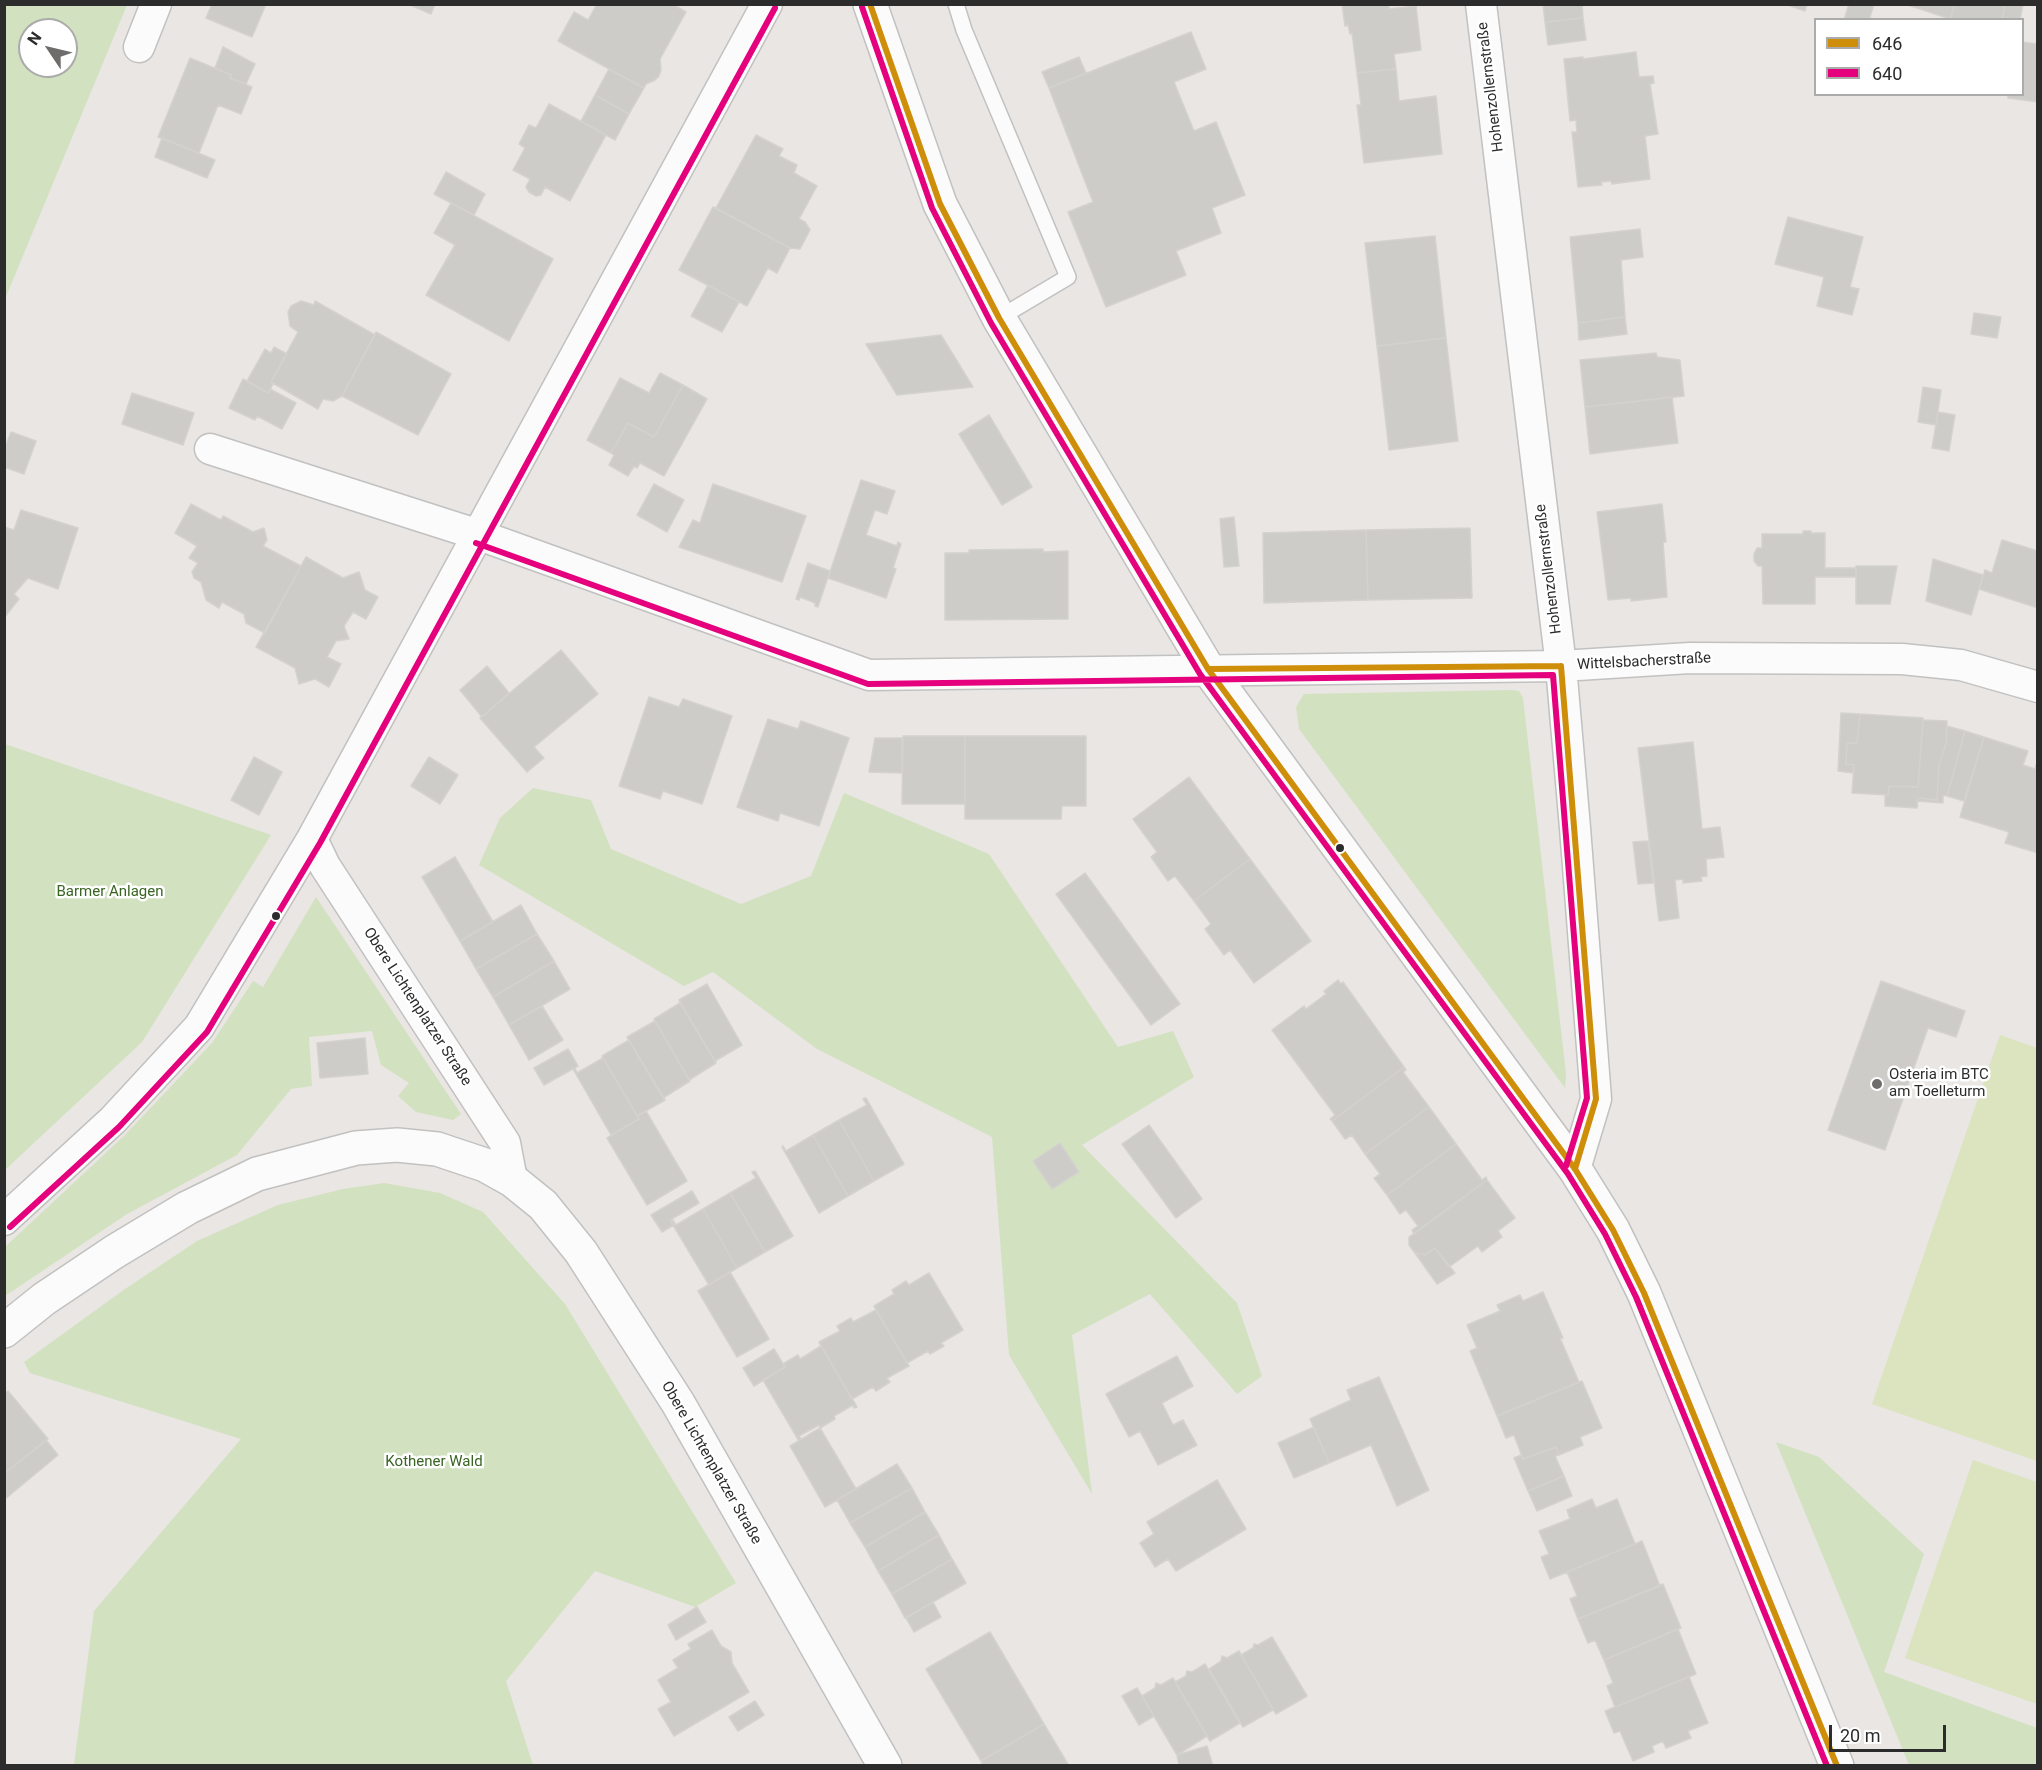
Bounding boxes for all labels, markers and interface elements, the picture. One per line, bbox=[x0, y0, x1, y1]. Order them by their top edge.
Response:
north arrow bbox=[18, 18, 78, 78]
legend bbox=[1814, 18, 2024, 96]
street label: Hohenzollernstraße bbox=[1474, 21, 1508, 153]
text: N bbox=[23, 28, 46, 49]
text: 646 bbox=[1872, 33, 1902, 54]
text: 640 bbox=[1872, 63, 1902, 84]
street label: Hohenzollernstraße bbox=[1532, 503, 1566, 635]
street label: Wittelsbacherstraße bbox=[1576, 649, 1712, 675]
unlabelled marker bbox=[1334, 842, 1346, 854]
park label: Barmer Anlagen bbox=[56, 883, 164, 901]
unlabelled marker bbox=[270, 910, 282, 922]
street label: Obere Lichtenplatzer Straße bbox=[359, 924, 475, 1090]
place label: Osteria im BTC am Toelleturm bbox=[1889, 1066, 1989, 1101]
marker: Osteria im BTC am Toelleturm bbox=[1870, 1077, 1884, 1091]
street label: Obere Lichtenplatzer Straße bbox=[657, 1378, 765, 1548]
park label: Kothener Wald bbox=[385, 1453, 483, 1471]
scale bar bbox=[1832, 1713, 1949, 1751]
text: 20 m bbox=[1840, 1725, 1880, 1746]

